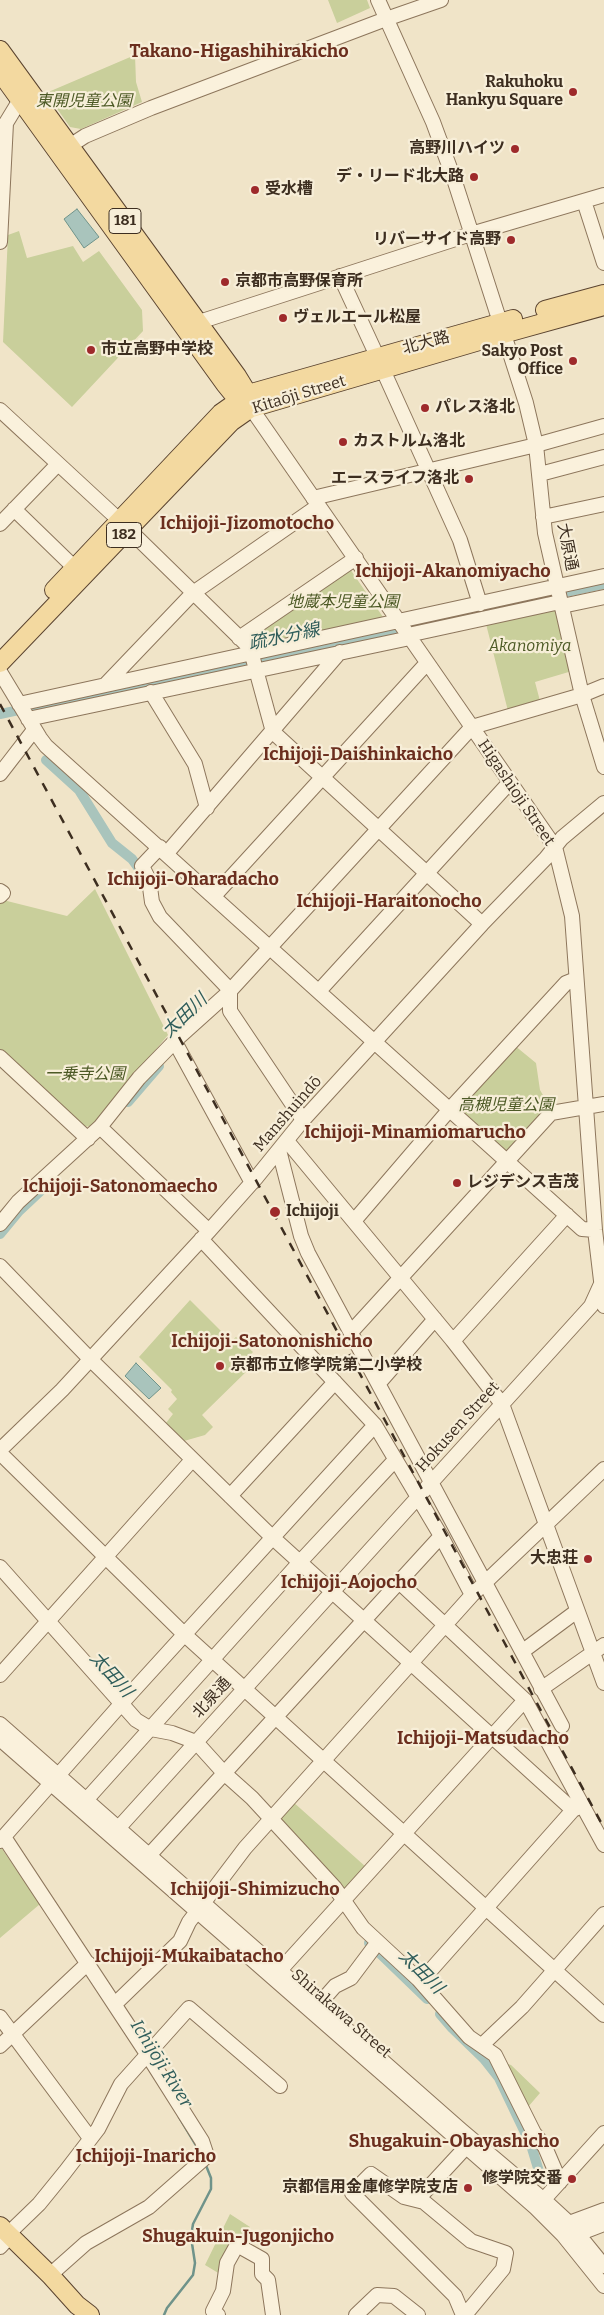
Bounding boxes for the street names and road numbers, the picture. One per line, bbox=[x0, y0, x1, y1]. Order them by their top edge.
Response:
road number: 181 bbox=[109, 208, 141, 234]
street label: 北大路 bbox=[400, 328, 452, 358]
street label: Kitaōji Street bbox=[250, 372, 348, 418]
road number: 182 bbox=[106, 522, 142, 548]
street label: 大原通 bbox=[553, 522, 581, 572]
street label: Higashioji Street bbox=[473, 736, 559, 850]
street label: Manshuindō bbox=[250, 1072, 326, 1156]
street label: Hokusen Street bbox=[412, 1378, 504, 1476]
street label: 北泉通 bbox=[189, 1674, 235, 1722]
street label: Shirakawa Street bbox=[287, 1965, 395, 2063]

